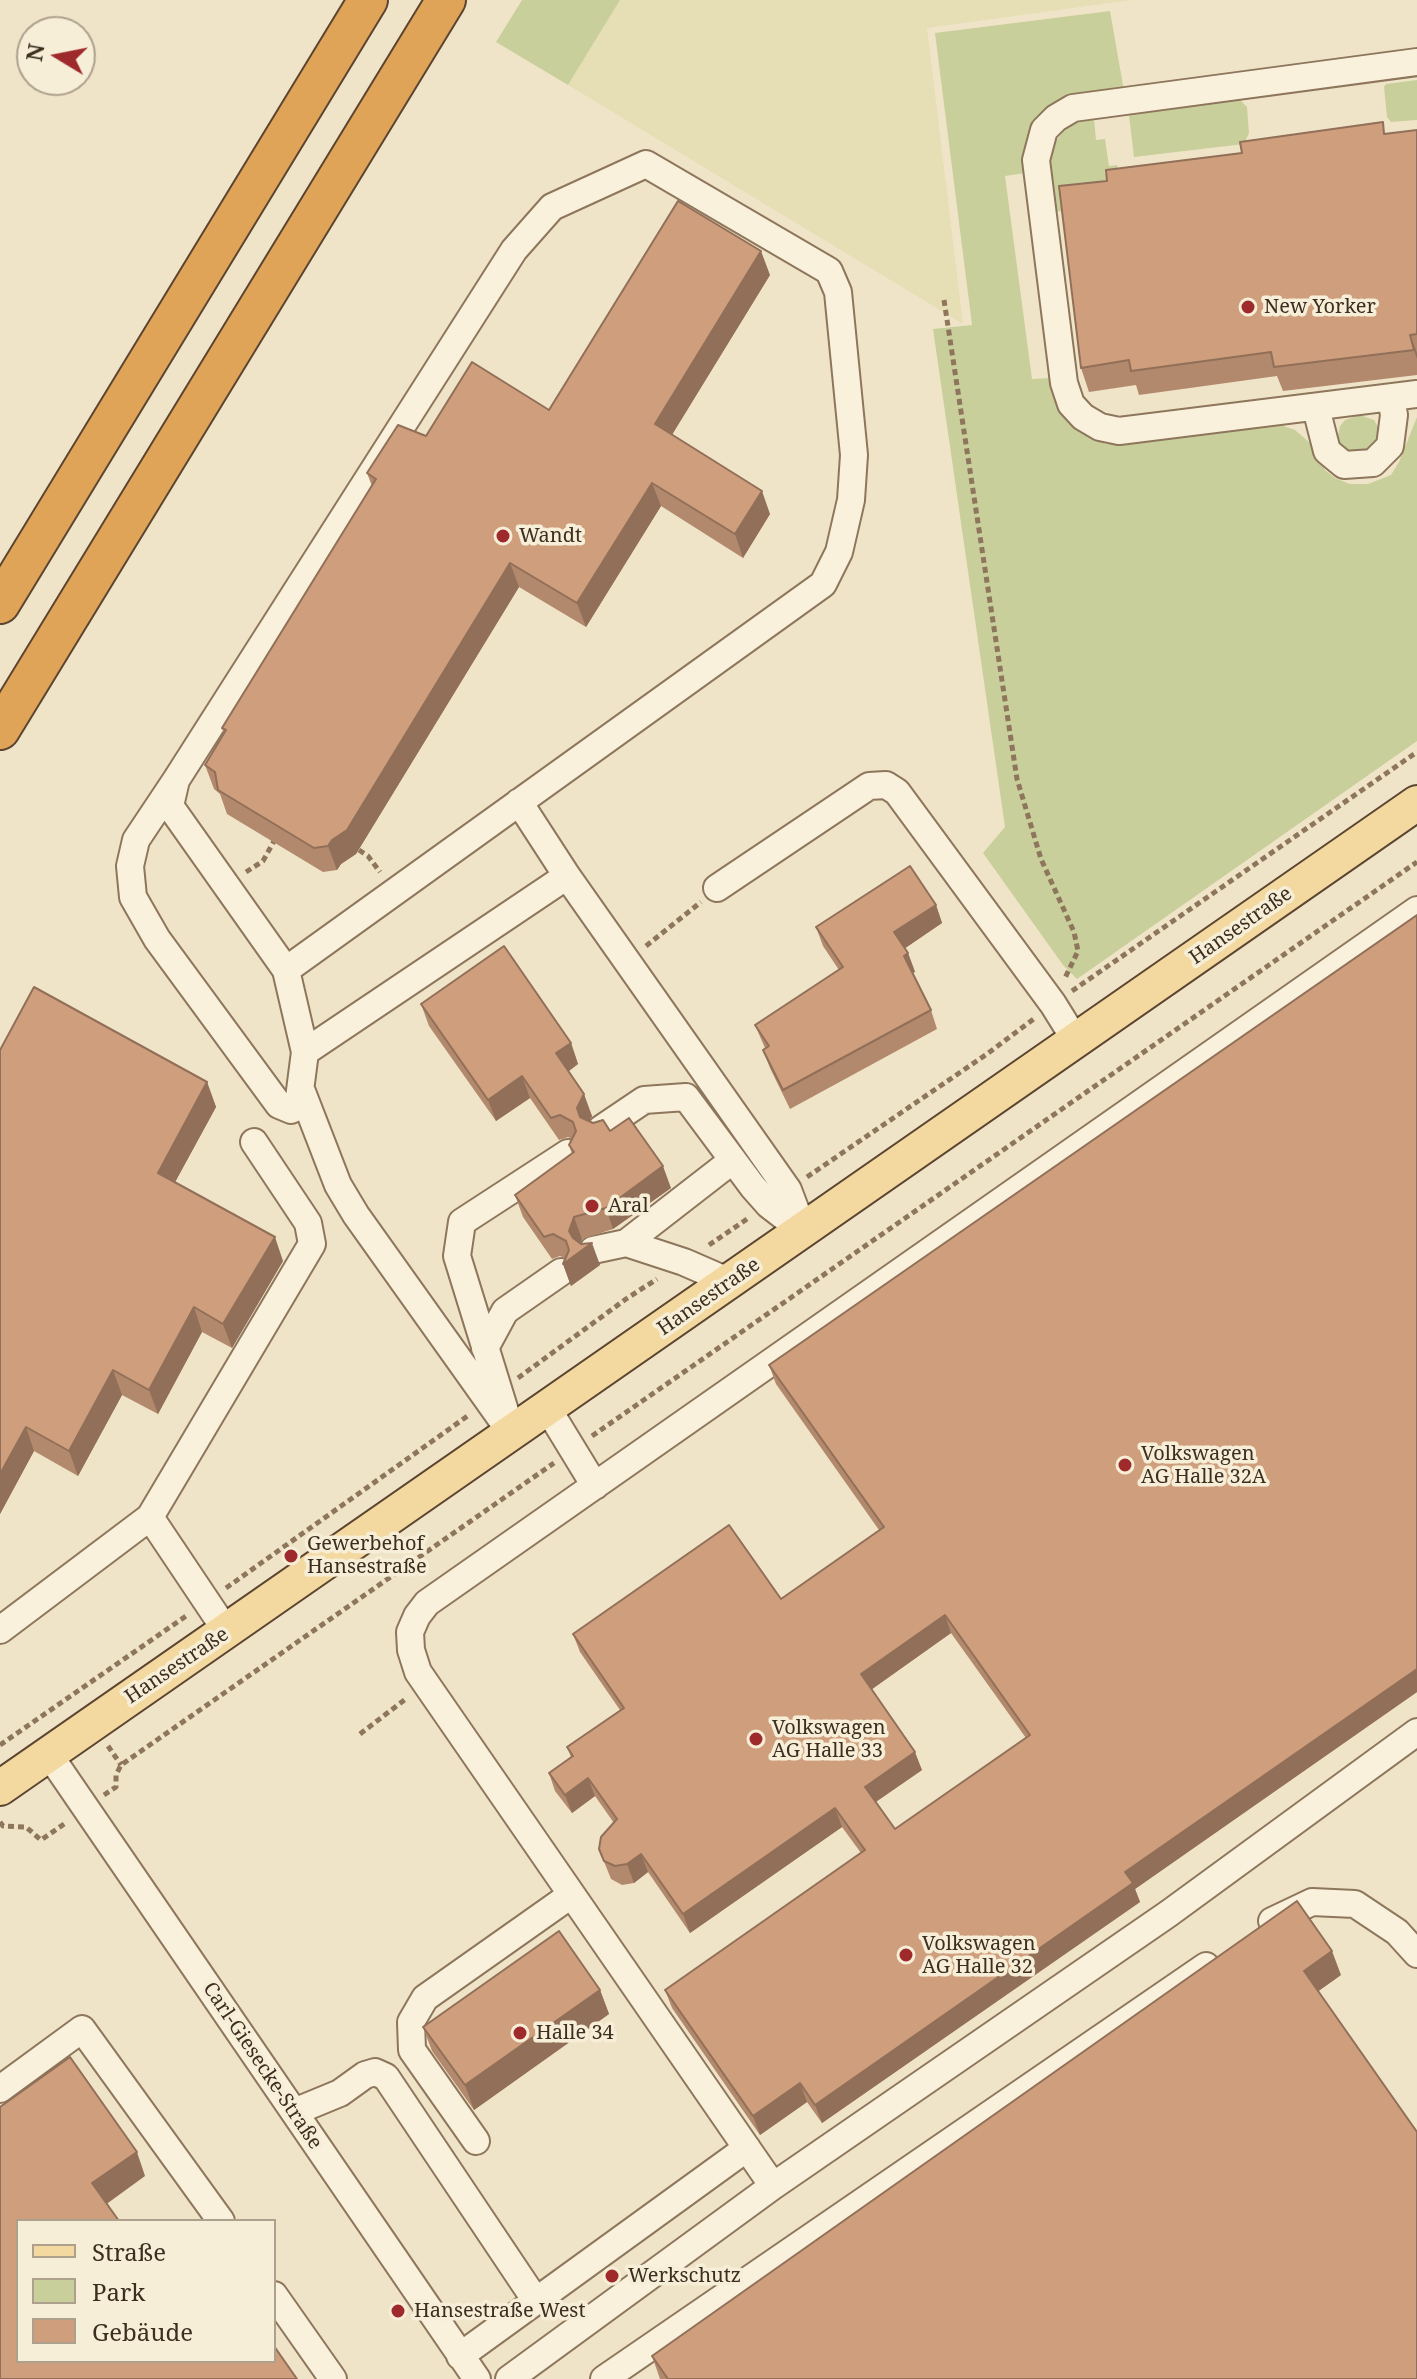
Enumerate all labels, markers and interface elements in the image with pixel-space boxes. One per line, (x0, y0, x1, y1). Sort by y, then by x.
north arrow (16, 16, 96, 96)
text: N (18, 41, 51, 63)
place label: New Yorker (1264, 295, 1376, 319)
marker: New Yorker (1239, 298, 1257, 316)
place label: Wandt (519, 524, 582, 548)
marker: Wandt (494, 527, 512, 545)
street label: Hansestraße (1185, 882, 1297, 970)
place label: Aral (608, 1194, 649, 1218)
marker: Aral (583, 1197, 601, 1215)
street label: Hansestraße (653, 1253, 765, 1341)
place label: Volkswagen AG Halle 32A (1141, 1442, 1266, 1489)
marker: Volkswagen AG Halle 32A (1116, 1456, 1134, 1474)
place label: Gewerbehof Hansestraße (307, 1532, 427, 1579)
marker: Gewerbehof Hansestraße (282, 1547, 300, 1565)
street label: Hansestraße (121, 1623, 233, 1709)
place label: Volkswagen AG Halle 33 (772, 1716, 886, 1763)
marker: Volkswagen AG Halle 33 (747, 1730, 765, 1748)
place label: Volkswagen AG Halle 32 (922, 1932, 1036, 1979)
marker: Volkswagen AG Halle 32 (897, 1946, 915, 1964)
street label: Carl-Giesecke-Straße (197, 1978, 327, 2154)
place label: Halle 34 (536, 2021, 614, 2045)
marker: Halle 34 (511, 2024, 529, 2042)
legend (16, 2219, 276, 2363)
text: Straße (92, 2235, 166, 2268)
place label: Werkschutz (628, 2264, 741, 2288)
marker: Werkschutz (603, 2267, 621, 2285)
text: Park (92, 2275, 145, 2308)
place label: Hansestraße West (414, 2299, 585, 2323)
marker: Hansestraße West (389, 2302, 407, 2320)
text: Gebäude (92, 2315, 193, 2348)

